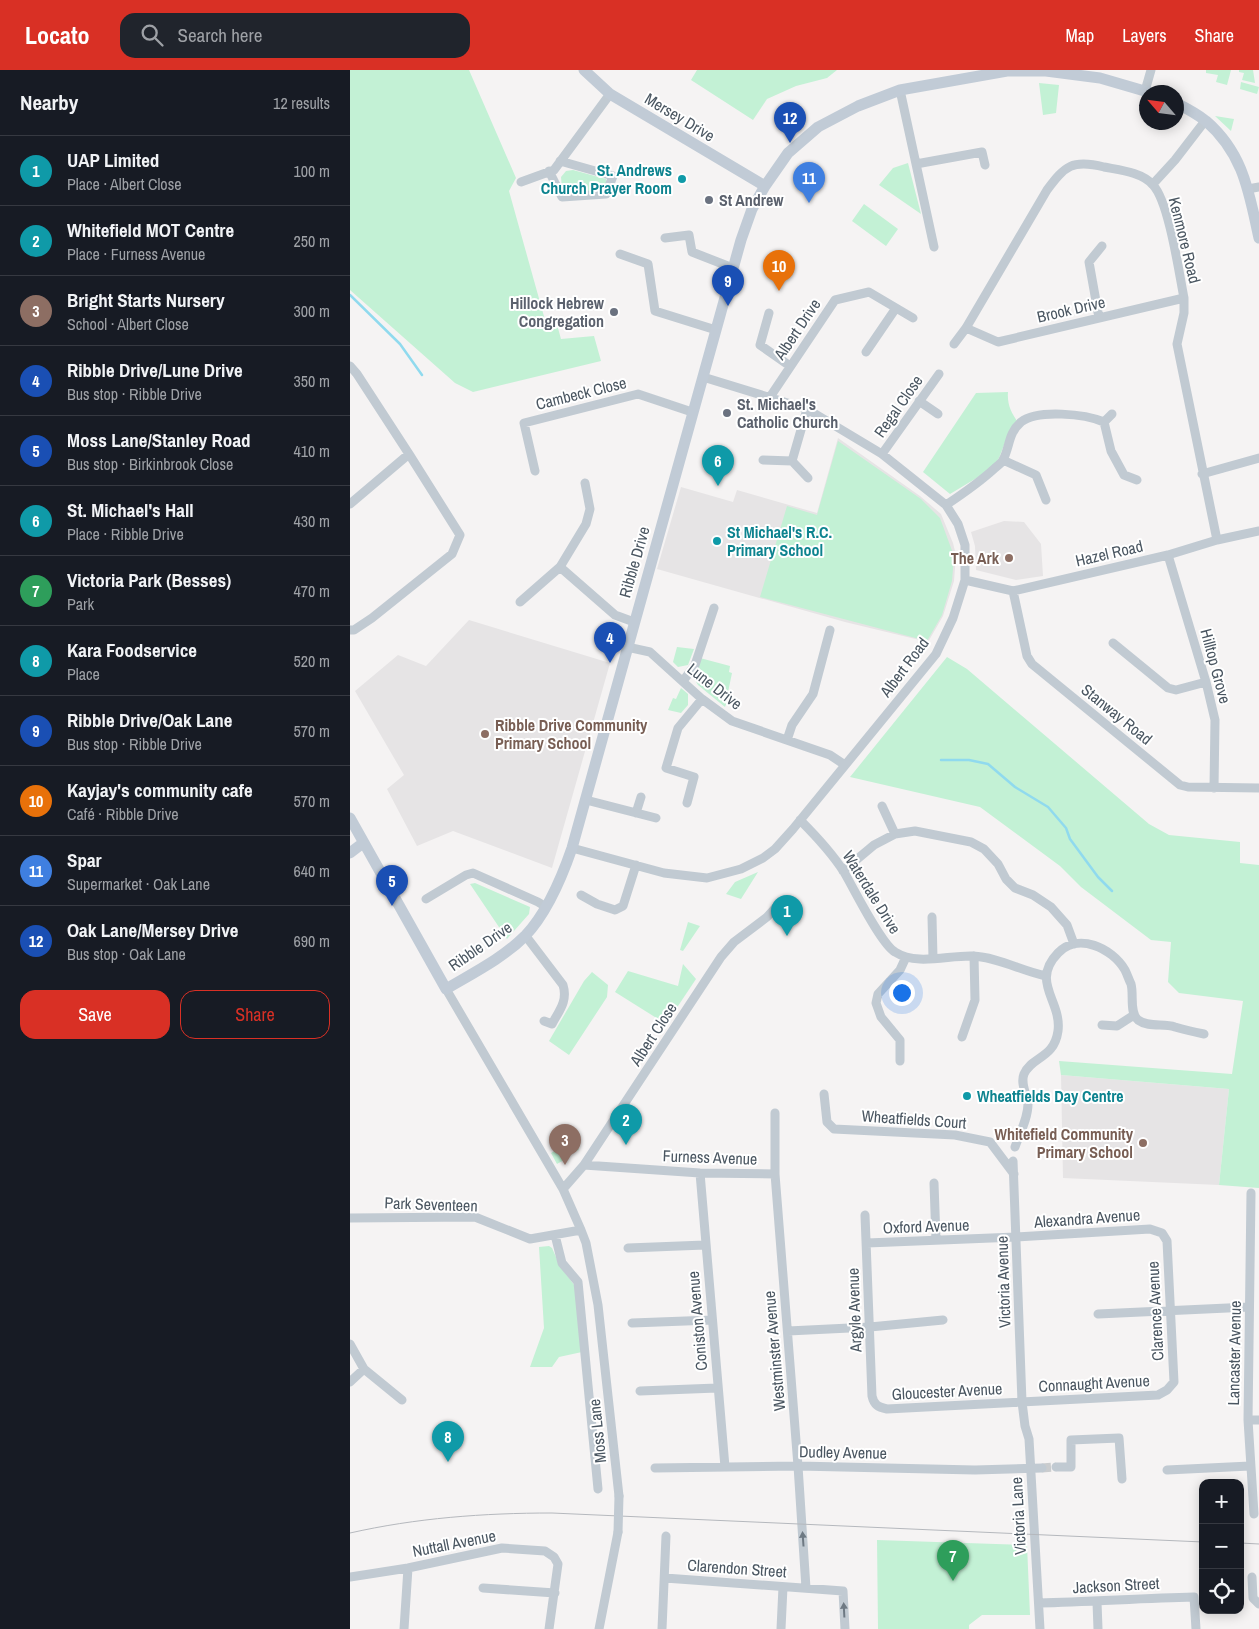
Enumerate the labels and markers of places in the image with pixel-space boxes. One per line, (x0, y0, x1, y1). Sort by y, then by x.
pin: 12 (774, 102, 806, 143)
place label: St. Andrews Church Prayer Room (541, 159, 672, 199)
pin: 11 (793, 162, 825, 203)
marker: St. Andrews Church Prayer Room (676, 173, 688, 185)
place label: St Andrew (719, 189, 784, 211)
marker: St Andrew (703, 194, 715, 206)
pin: 10 (763, 250, 795, 291)
pin: 9 (712, 265, 744, 306)
place label: Hillock Hebrew Congregation (510, 292, 605, 332)
marker: Hillock Hebrew Congregation (608, 306, 620, 318)
place label: St. Michael's Catholic Church (737, 393, 838, 433)
marker: St. Michael's Catholic Church (721, 407, 733, 419)
pin: 6 (702, 445, 734, 486)
place label: St Michael's R.C. Primary School (727, 521, 832, 561)
marker: St Michael's R.C. Primary School (711, 535, 723, 547)
place label: The Ark (951, 547, 1000, 569)
marker: The Ark (1003, 552, 1015, 564)
pin: 4 (594, 622, 626, 663)
place label: Ribble Drive Community Primary School (495, 714, 648, 754)
marker: Ribble Drive Community Primary School (479, 728, 491, 740)
pin: 5 (376, 865, 408, 906)
pin: 1 (771, 895, 803, 936)
place label: Wheatfields Day Centre (977, 1085, 1124, 1107)
marker: Wheatfields Day Centre (961, 1090, 973, 1102)
pin: 2 (610, 1104, 642, 1145)
place label: Whitefield Community Primary School (995, 1123, 1134, 1163)
pin: 3 (549, 1124, 581, 1165)
marker: Whitefield Community Primary School (1137, 1137, 1149, 1149)
pin: 8 (432, 1421, 464, 1462)
pin: 7 (937, 1540, 969, 1581)

